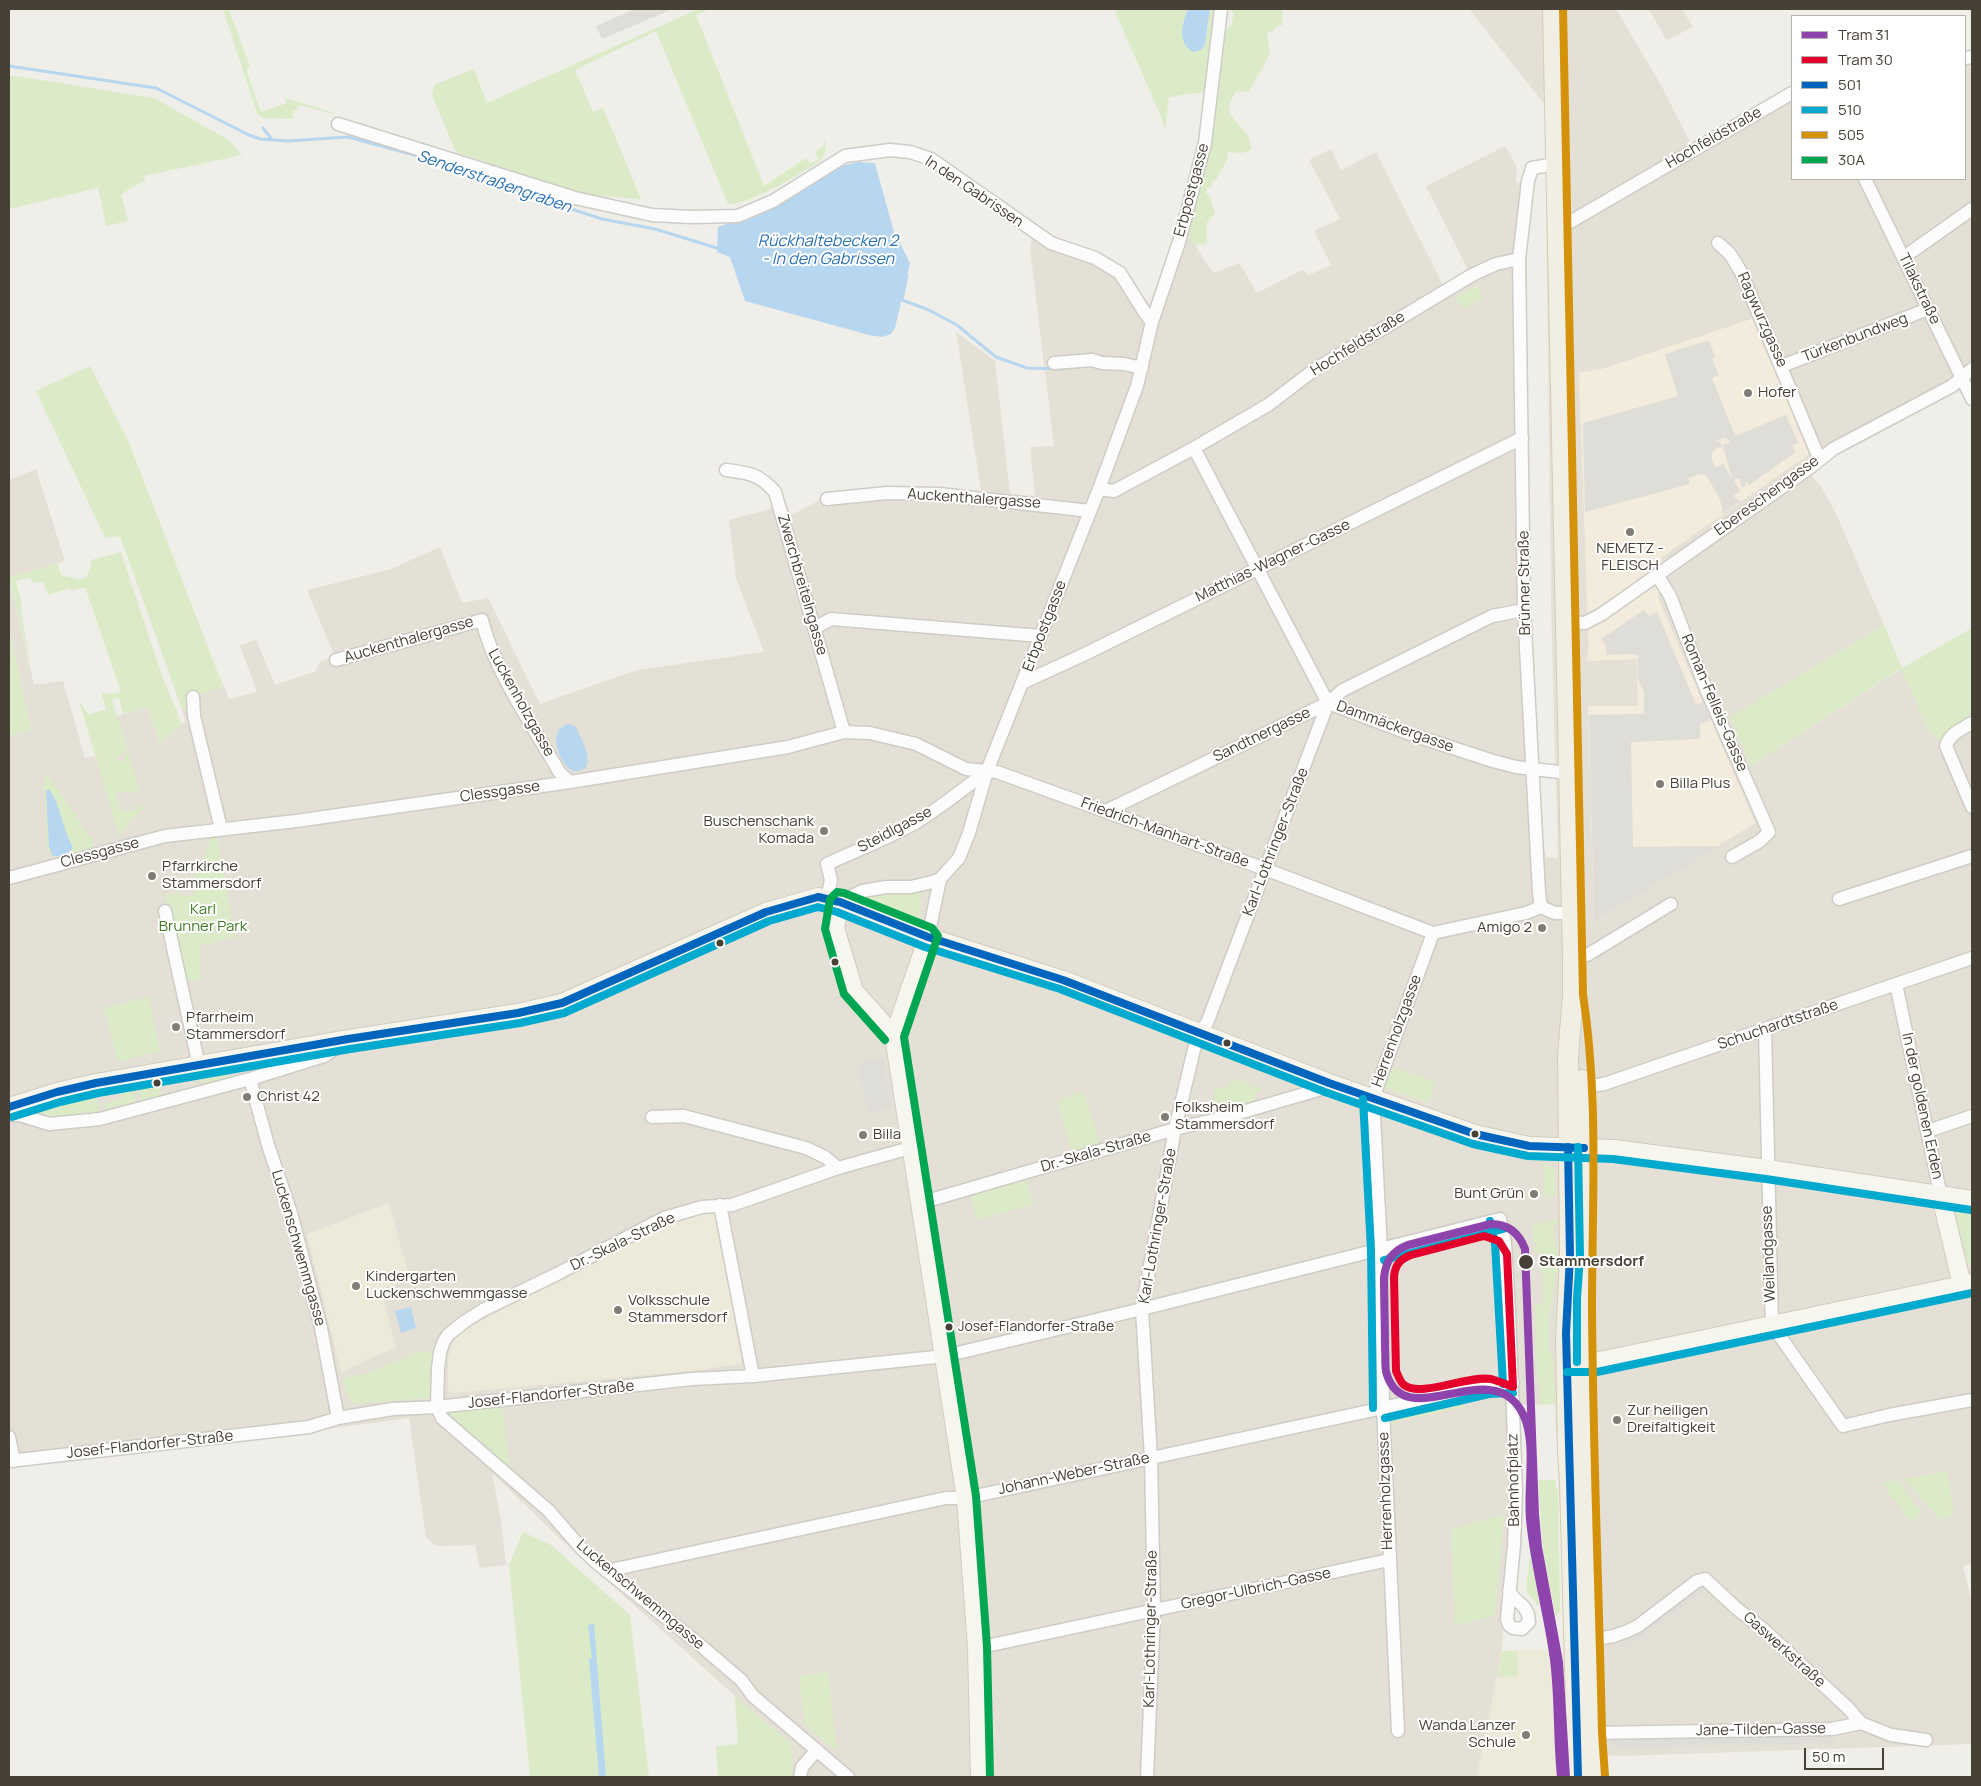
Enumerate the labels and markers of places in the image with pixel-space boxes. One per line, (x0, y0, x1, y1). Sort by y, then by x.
place label: Hofer (1758, 384, 1796, 402)
marker: Hofer (1742, 387, 1754, 399)
marker: NEMETZ - FLEISCH (1624, 526, 1636, 538)
place label: NEMETZ - FLEISCH (1596, 540, 1664, 575)
place label: Billa Plus (1670, 775, 1730, 793)
marker: Billa Plus (1654, 778, 1666, 790)
place label: Buschenschank Komada (704, 813, 814, 848)
marker: Buschenschank Komada (818, 825, 830, 837)
place label: Pfarrkirche Stammersdorf (162, 858, 261, 893)
marker: Pfarrkirche Stammersdorf (146, 870, 158, 882)
place label: Amigo 2 (1477, 919, 1532, 937)
marker: Amigo 2 (1536, 922, 1548, 934)
unlabelled marker (715, 938, 725, 948)
unlabelled marker (830, 957, 840, 967)
place label: Pfarrheim Stammersdorf (186, 1009, 285, 1044)
marker: Pfarrheim Stammersdorf (170, 1021, 182, 1033)
unlabelled marker (1222, 1038, 1232, 1048)
unlabelled marker (152, 1078, 162, 1088)
place label: Christ 42 (257, 1088, 320, 1106)
marker: Christ 42 (241, 1091, 253, 1103)
place label: Folksheim Stammersdorf (1175, 1099, 1274, 1134)
marker: Folksheim Stammersdorf (1159, 1111, 1171, 1123)
place label: Billa (873, 1126, 901, 1144)
marker: Billa (857, 1129, 869, 1141)
unlabelled marker (1470, 1129, 1480, 1139)
place label: Bunt Grün (1454, 1185, 1524, 1203)
marker: Bunt Grün (1528, 1188, 1540, 1200)
marker: Stammersdorf (1517, 1253, 1535, 1271)
place label: Stammersdorf (1539, 1253, 1644, 1271)
place label: Kindergarten Luckenschwemmgasse (366, 1268, 528, 1303)
marker: Kindergarten Luckenschwemmgasse (350, 1280, 362, 1292)
place label: Volksschule Stammersdorf (628, 1292, 727, 1327)
marker: Volksschule Stammersdorf (612, 1304, 624, 1316)
place label: Josef-Flandorfer-Straße (958, 1319, 1114, 1335)
marker: Josef-Flandorfer-Straße (944, 1322, 954, 1332)
place label: Zur heiligen Dreifaltigkeit (1627, 1402, 1715, 1437)
marker: Zur heiligen Dreifaltigkeit (1611, 1414, 1623, 1426)
place label: Wanda Lanzer Schule (1419, 1717, 1516, 1752)
marker: Wanda Lanzer Schule (1520, 1729, 1532, 1741)

